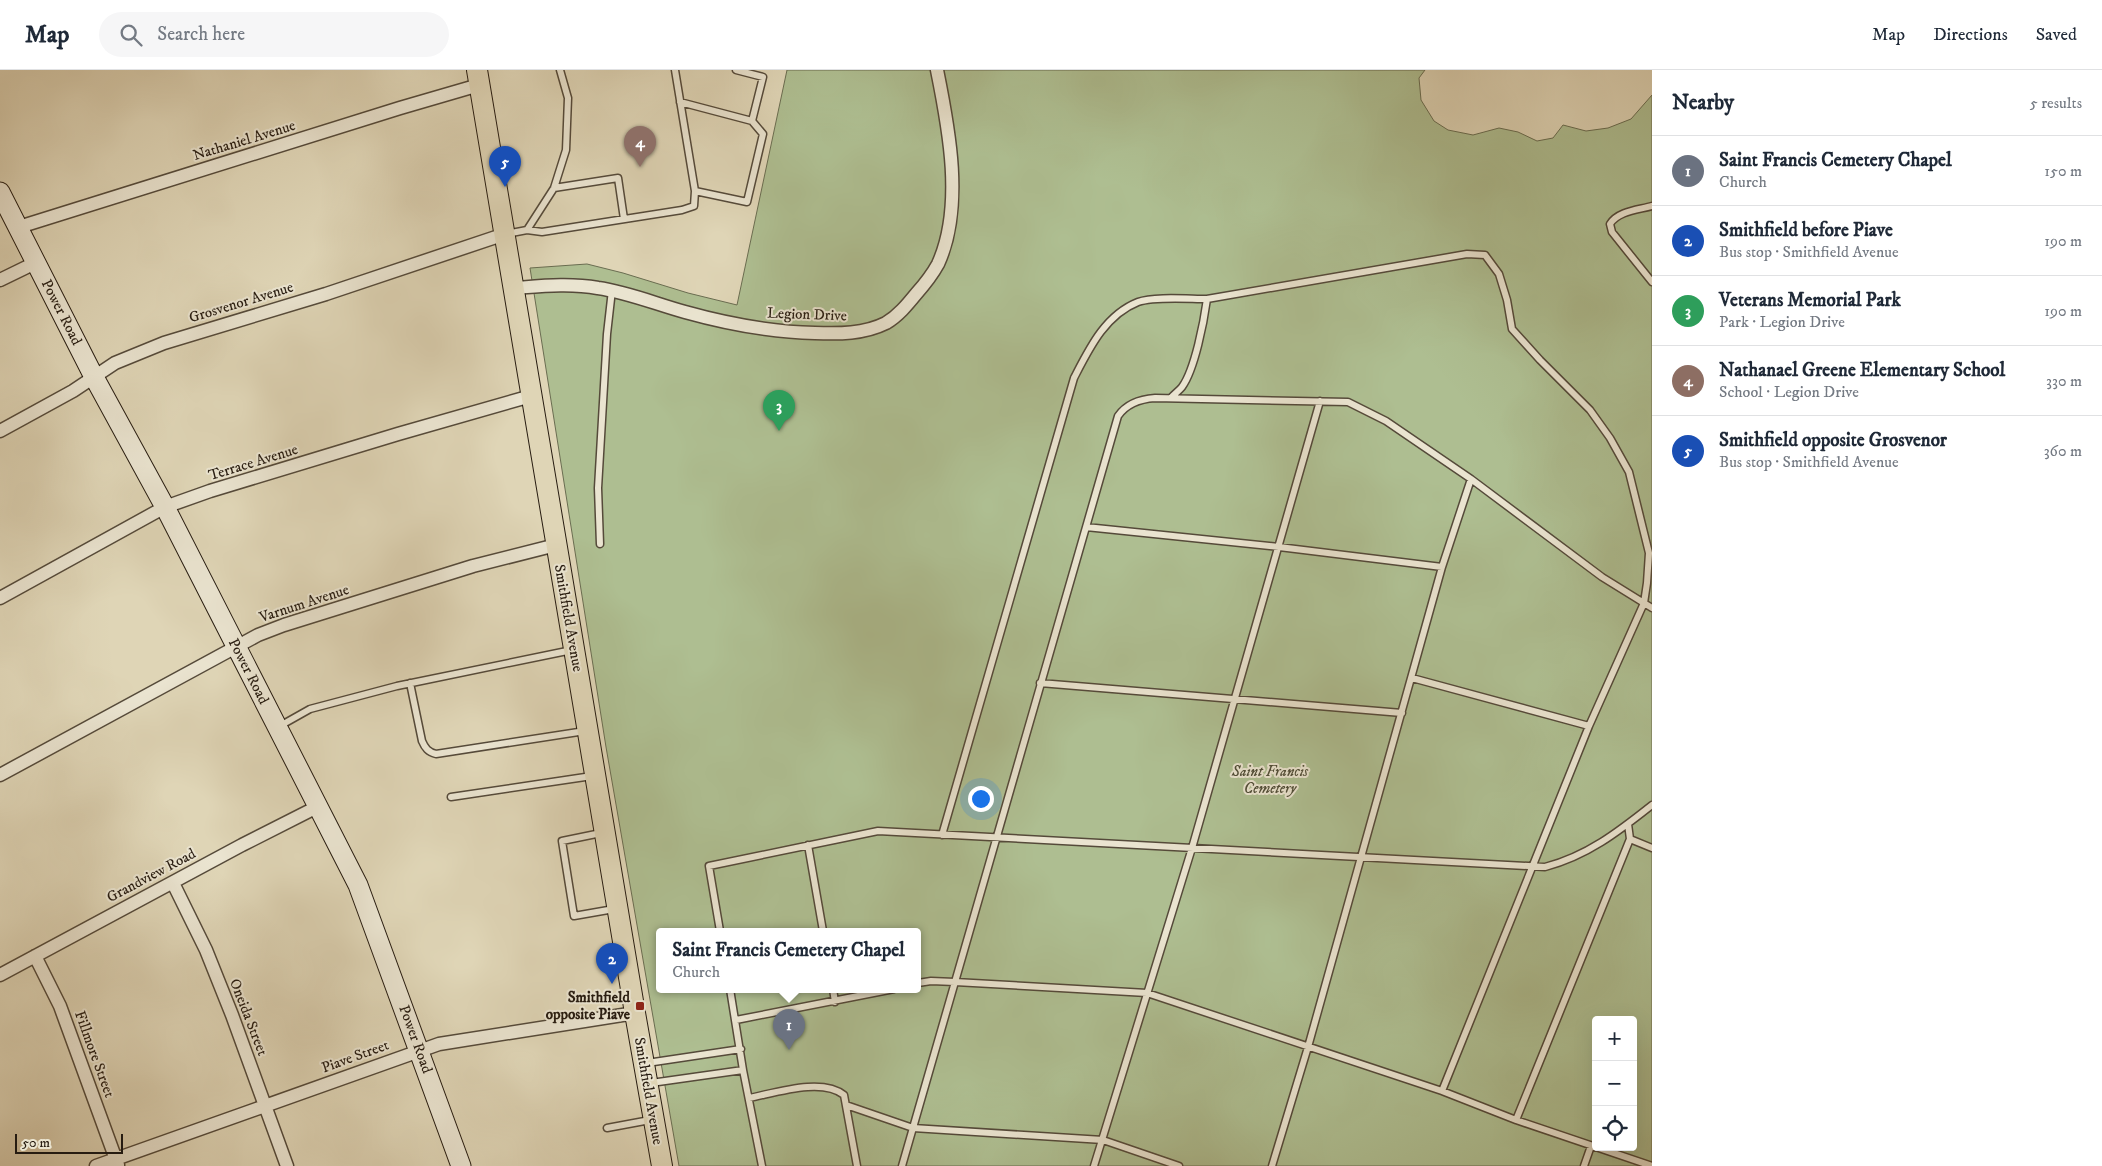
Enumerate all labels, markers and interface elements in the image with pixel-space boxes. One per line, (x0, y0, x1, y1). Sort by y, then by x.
search box (99, 12, 449, 57)
text: Map (25, 20, 69, 50)
icon: search (117, 21, 145, 49)
text: Search here (157, 23, 245, 46)
text: Map (1872, 24, 1905, 46)
text: Directions (1933, 24, 2008, 46)
text: Saved (2036, 24, 2077, 46)
text: Nearby (1672, 90, 1734, 116)
text: 5 results (2030, 93, 2082, 113)
street label: Nathaniel Avenue (191, 116, 298, 165)
pin: 4 (624, 126, 656, 167)
pin: 5 (489, 146, 521, 187)
text: Saint Francis Cemetery Chapel (1719, 149, 1952, 172)
text: 1 (1685, 161, 1691, 181)
text: 150 m (2044, 161, 2082, 181)
text: Church (1719, 172, 1767, 192)
text: Smithfield before Piave (1719, 219, 1893, 242)
text: 2 (1684, 231, 1692, 251)
text: 190 m (2044, 231, 2082, 251)
text: Bus stop · Smithfield Avenue (1719, 242, 1899, 262)
street label: Power Road (37, 276, 86, 349)
street label: Grosvenor Avenue (187, 278, 296, 327)
text: Veterans Memorial Park (1719, 289, 1901, 312)
text: 3 (1685, 301, 1691, 321)
text: 190 m (2044, 301, 2082, 321)
street label: Legion Drive (767, 304, 847, 325)
text: Park · Legion Drive (1719, 312, 1845, 332)
text: Nathanael Greene Elementary School (1719, 359, 2005, 382)
text: 4 (1683, 371, 1693, 391)
text: 330 m (2046, 371, 2082, 391)
text: School · Legion Drive (1719, 382, 1859, 402)
pin: 3 (763, 390, 795, 431)
text: Smithfield opposite Grosvenor (1719, 429, 1947, 452)
street label: Terrace Avenue (206, 440, 300, 485)
text: 5 (1684, 441, 1692, 461)
text: 360 m (2044, 441, 2082, 461)
text: Bus stop · Smithfield Avenue (1719, 452, 1899, 472)
street label: Smithfield Avenue (550, 563, 587, 673)
street label: Varnum Avenue (256, 580, 351, 627)
street label: Power Road (224, 635, 273, 708)
park label: Saint Francis Cemetery (1231, 762, 1309, 798)
your location (968, 786, 994, 812)
street label: Grandview Road (103, 844, 199, 907)
popup (656, 928, 921, 993)
text: Saint Francis Cemetery Chapel (672, 939, 905, 962)
pin: 2 (596, 943, 628, 984)
text: Church (672, 962, 720, 982)
street label: Oneida Street (225, 976, 272, 1059)
place label: Smithfield opposite Piave (546, 988, 631, 1024)
marker: Smithfield opposite Piave (634, 1000, 646, 1012)
street label: Power Road (394, 1002, 437, 1076)
street label: Fillmore Street (70, 1008, 119, 1100)
pin: 1 (773, 1009, 805, 1050)
map controls (1592, 1016, 1637, 1151)
button: + (1592, 1016, 1637, 1061)
street label: Piave Street (319, 1035, 392, 1077)
street label: Smithfield Avenue (630, 1036, 667, 1146)
button: − (1592, 1061, 1637, 1106)
button: locate (1592, 1106, 1637, 1151)
scale bar (15, 1131, 122, 1154)
text: 50 m (22, 1134, 50, 1152)

